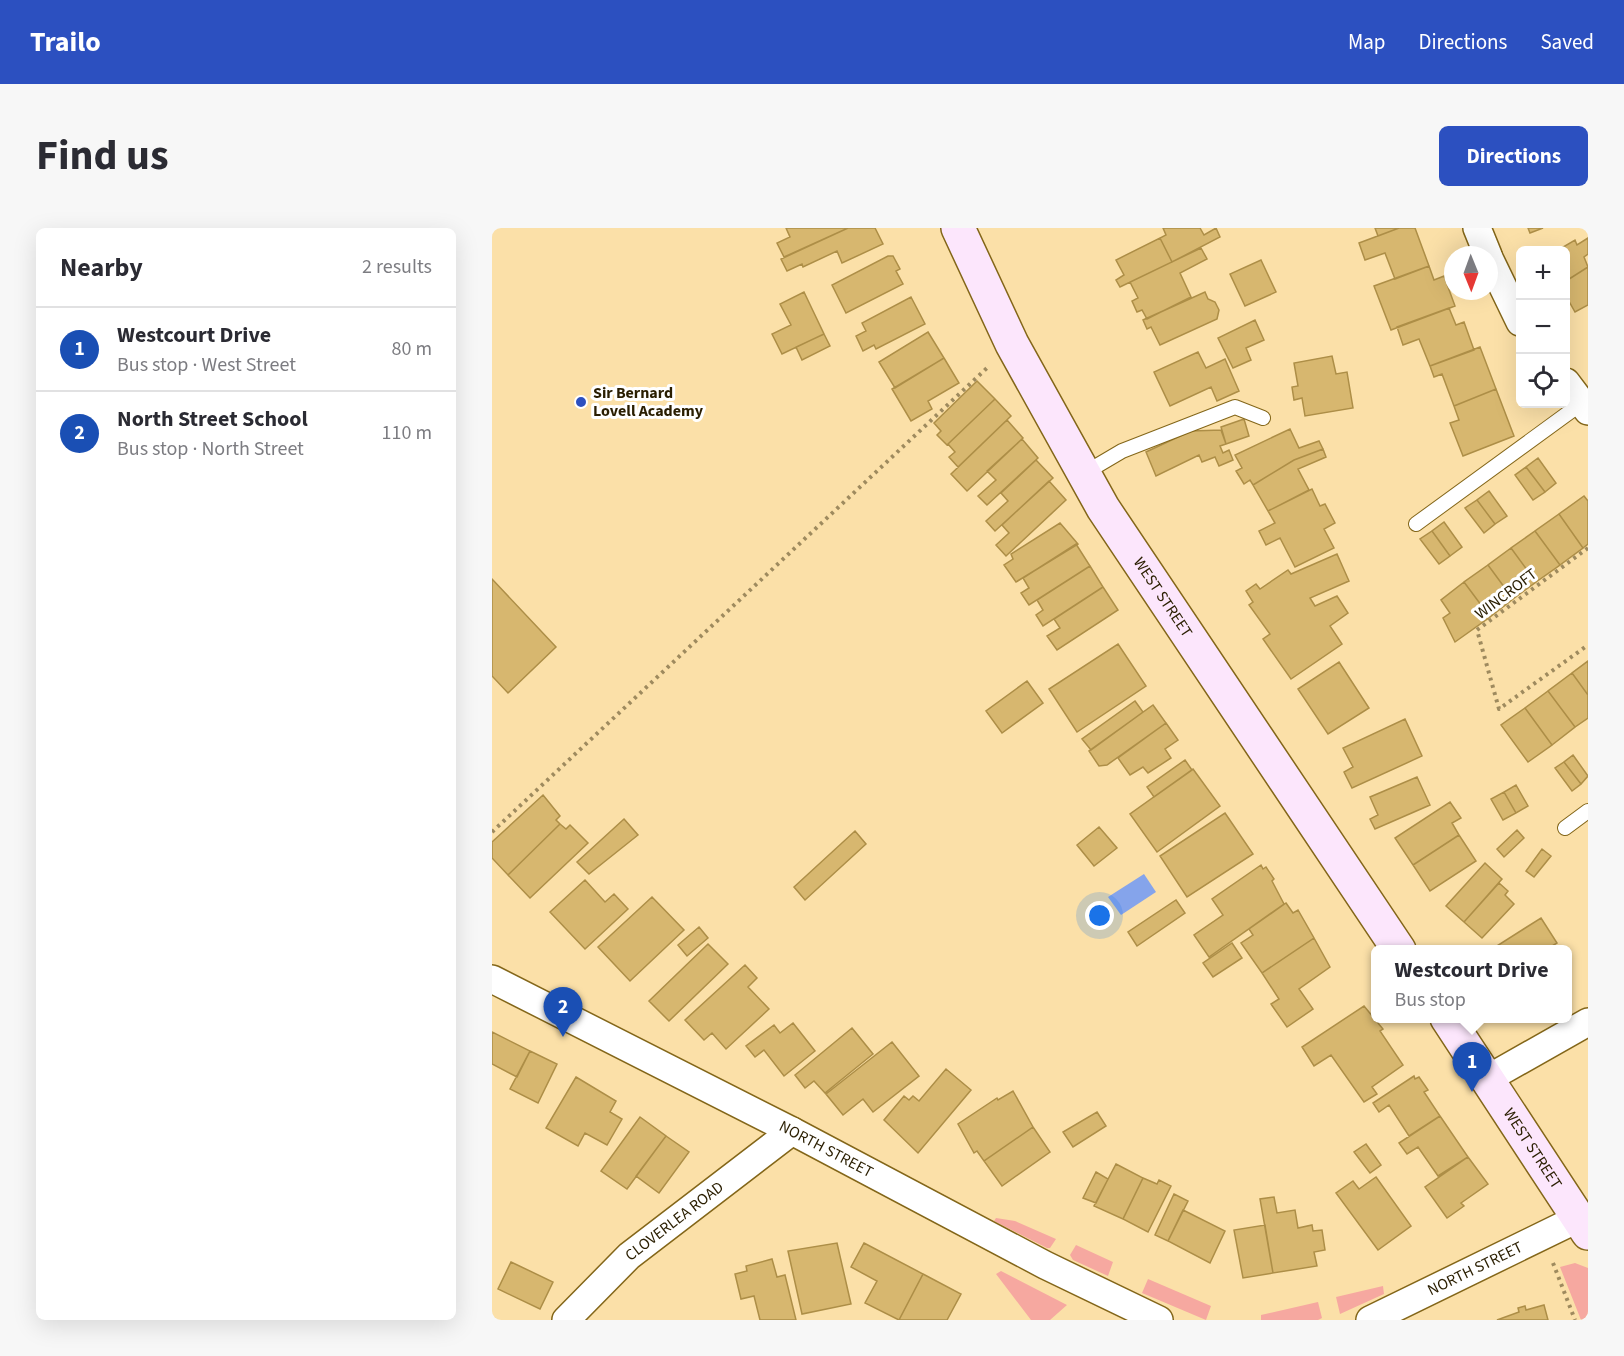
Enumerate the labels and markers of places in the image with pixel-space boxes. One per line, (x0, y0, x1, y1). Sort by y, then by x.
place label: Sir Bernard Lovell Academy (593, 382, 704, 422)
marker: Sir Bernard Lovell Academy (574, 395, 588, 409)
pin: 2 (544, 988, 582, 1037)
pin: 1 (1452, 1042, 1492, 1092)

